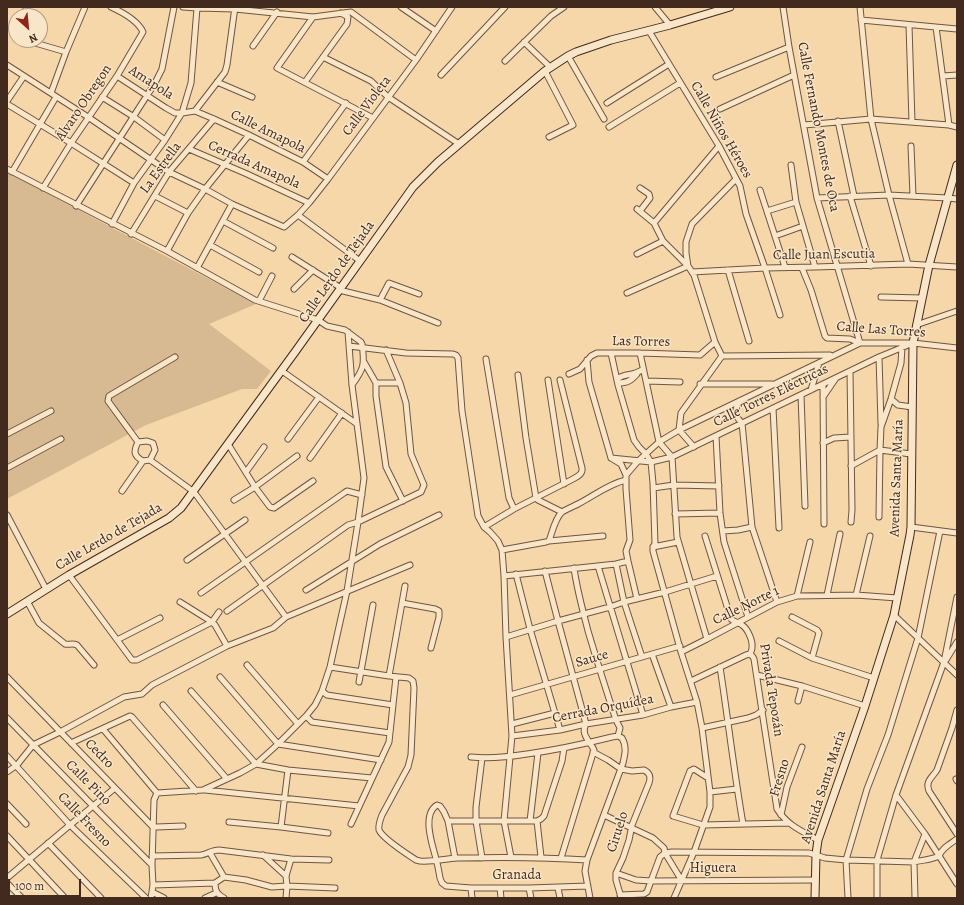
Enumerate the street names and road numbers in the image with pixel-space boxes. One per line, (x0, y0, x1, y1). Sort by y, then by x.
street label: Calle Fernando Montes de Oca (793, 41, 843, 213)
street label: Álvaro Obregon (52, 62, 116, 144)
street label: Amapola (125, 62, 177, 104)
street label: Calle Violeta (339, 73, 395, 139)
street label: Calle Niños Héroes (686, 79, 756, 181)
street label: Calle Amapola (228, 107, 308, 157)
street label: Cerrada Amapola (205, 137, 303, 193)
street label: La Estrella (137, 139, 185, 197)
street label: Calle Lerdo de Tejada (295, 218, 379, 326)
street label: Calle Juan Escutia (773, 246, 875, 264)
street label: Calle Las Torres (836, 319, 926, 341)
street label: Las Torres (612, 333, 670, 351)
street label: Calle Torres Eléctricas (711, 361, 831, 431)
street label: Avenida Santa María (887, 419, 907, 537)
street label: Calle Lerdo de Tejada (53, 500, 165, 574)
street label: Calle Norte 1 (710, 583, 782, 629)
street label: Privada Tepozán (755, 642, 787, 738)
street label: Sauce (574, 646, 610, 672)
street label: Cerrada Orquídea (551, 691, 655, 727)
street label: Avenida Santa María (798, 728, 850, 846)
street label: Cedro (81, 736, 117, 772)
street label: Calle Pino (62, 757, 114, 809)
street label: Fresno (766, 757, 794, 799)
street label: Calle Fresno (54, 789, 114, 851)
street label: Ciruelo (604, 809, 632, 855)
street label: Higuera (690, 861, 736, 877)
street label: Granada (492, 868, 542, 884)

